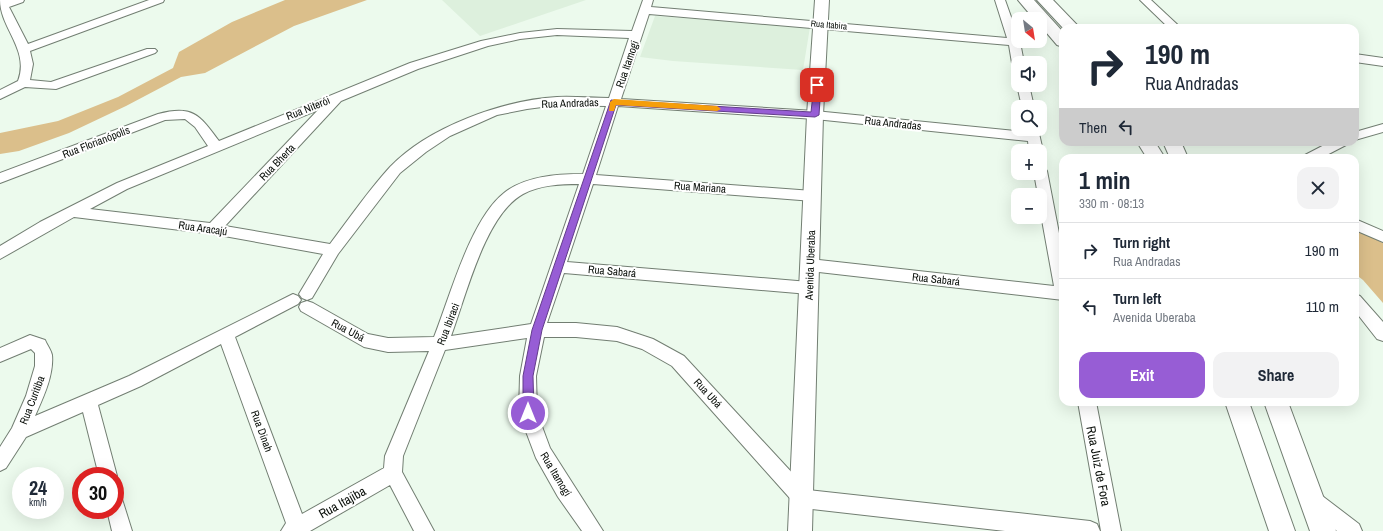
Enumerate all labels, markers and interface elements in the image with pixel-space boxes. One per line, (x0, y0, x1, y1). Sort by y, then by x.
north arrow (1011, 12, 1047, 48)
map controls (1011, 12, 1047, 224)
street label: Rua Itabira (810, 17, 848, 33)
text: 190 m (1145, 35, 1210, 73)
street label: Rua Itamogi (612, 38, 642, 90)
icon: right (1079, 40, 1131, 92)
button: sound (1011, 56, 1047, 92)
pin (800, 68, 834, 102)
text: Rua Andradas (1145, 71, 1239, 96)
icon: arrive (806, 74, 828, 96)
street label: Rua Niterói (284, 93, 332, 123)
street label: Rua Andradas (541, 95, 599, 111)
button: search (1011, 100, 1047, 136)
street label: Rua Andradas (864, 113, 923, 133)
icon: left (1115, 116, 1137, 138)
text: Then (1079, 117, 1107, 138)
street label: Rua Florianópolis (60, 123, 132, 161)
street label: Rua Bherta (256, 141, 298, 183)
button: + (1011, 144, 1047, 180)
text: 1 min (1079, 164, 1130, 196)
button: close (1297, 167, 1339, 209)
street label: Rua Mariana (674, 178, 726, 196)
button: − (1011, 188, 1047, 224)
text: 330 m · 08:13 (1079, 195, 1144, 212)
street label: Rua Aracajú (178, 218, 228, 238)
street label: Avenida Uberaba (802, 230, 818, 301)
text: Turn right (1113, 232, 1170, 253)
icon: right (1079, 240, 1101, 262)
text: 190 m (1305, 240, 1339, 261)
text: Rua Andradas (1113, 253, 1181, 270)
street label: Rua Sabará (587, 262, 637, 280)
street label: Rua Sabará (911, 270, 961, 288)
text: Turn left (1113, 288, 1161, 309)
icon: left (1079, 296, 1101, 318)
text: 110 m (1306, 296, 1339, 317)
street label: Rua Ibiraci (434, 301, 462, 347)
text: Avenida Uberaba (1113, 309, 1196, 326)
street label: Rua Ubá (329, 315, 367, 345)
button: Exit (1079, 352, 1205, 398)
button: Share (1213, 352, 1339, 398)
street label: Rua Curitiba (16, 374, 48, 426)
street label: Rua Ubá (691, 375, 725, 411)
position arrow (507, 392, 549, 434)
street label: Rua Dinah (248, 408, 276, 454)
street label: Rua Juiz de Fora (1082, 425, 1115, 508)
street label: Rua Itamogi (537, 449, 575, 499)
speed limit sign: 30 (72, 467, 124, 519)
text: 24 (29, 474, 47, 501)
street label: Rua Itajiba (316, 482, 369, 522)
text: km/h (29, 496, 47, 509)

